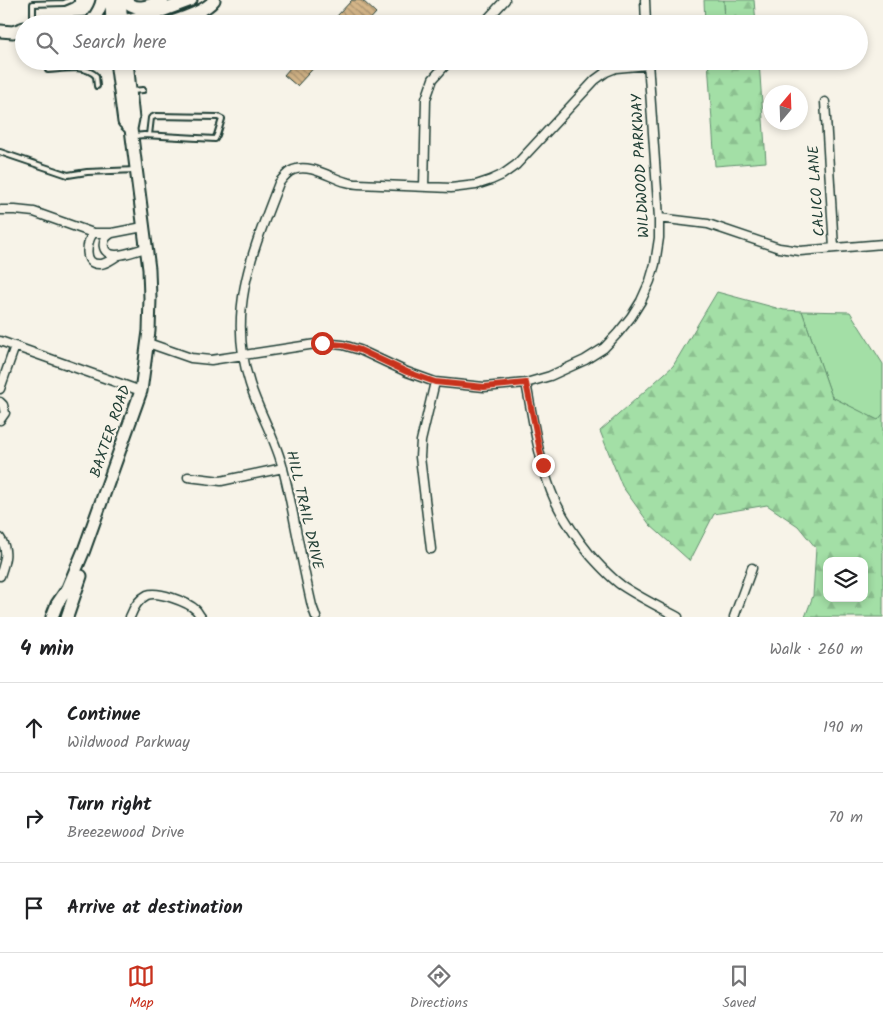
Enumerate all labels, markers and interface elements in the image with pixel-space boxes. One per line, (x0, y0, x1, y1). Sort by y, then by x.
search box (15, 15, 868, 70)
text: Search here (73, 28, 167, 58)
icon: search (33, 29, 61, 57)
north arrow (763, 85, 808, 130)
street label: WILDWOOD PARKWAY (625, 92, 657, 239)
street label: CALICO LANE (802, 143, 832, 237)
route start (311, 332, 334, 355)
street label: BAXTER ROAD (84, 382, 138, 481)
street label: HILL TRAIL DRIVE (279, 448, 330, 573)
route end (532, 454, 555, 477)
map controls (823, 557, 868, 602)
button: layers (823, 557, 868, 602)
text: 4 min (20, 633, 74, 666)
text: Walk · 260 m (770, 637, 863, 662)
text: Continue (67, 700, 140, 730)
icon: ahead (20, 714, 48, 742)
text: 190 m (823, 715, 863, 740)
text: Wildwood Parkway (67, 730, 190, 755)
text: Turn right (67, 790, 152, 820)
icon: right (20, 804, 48, 832)
text: 70 m (828, 805, 863, 830)
text: Breezewood Drive (67, 820, 184, 845)
text: Arrive at destination (67, 893, 243, 923)
icon: arrive (20, 894, 48, 922)
tab: Map (127, 962, 155, 1014)
tab: Directions (410, 962, 468, 1014)
tab: Saved (722, 962, 756, 1014)

